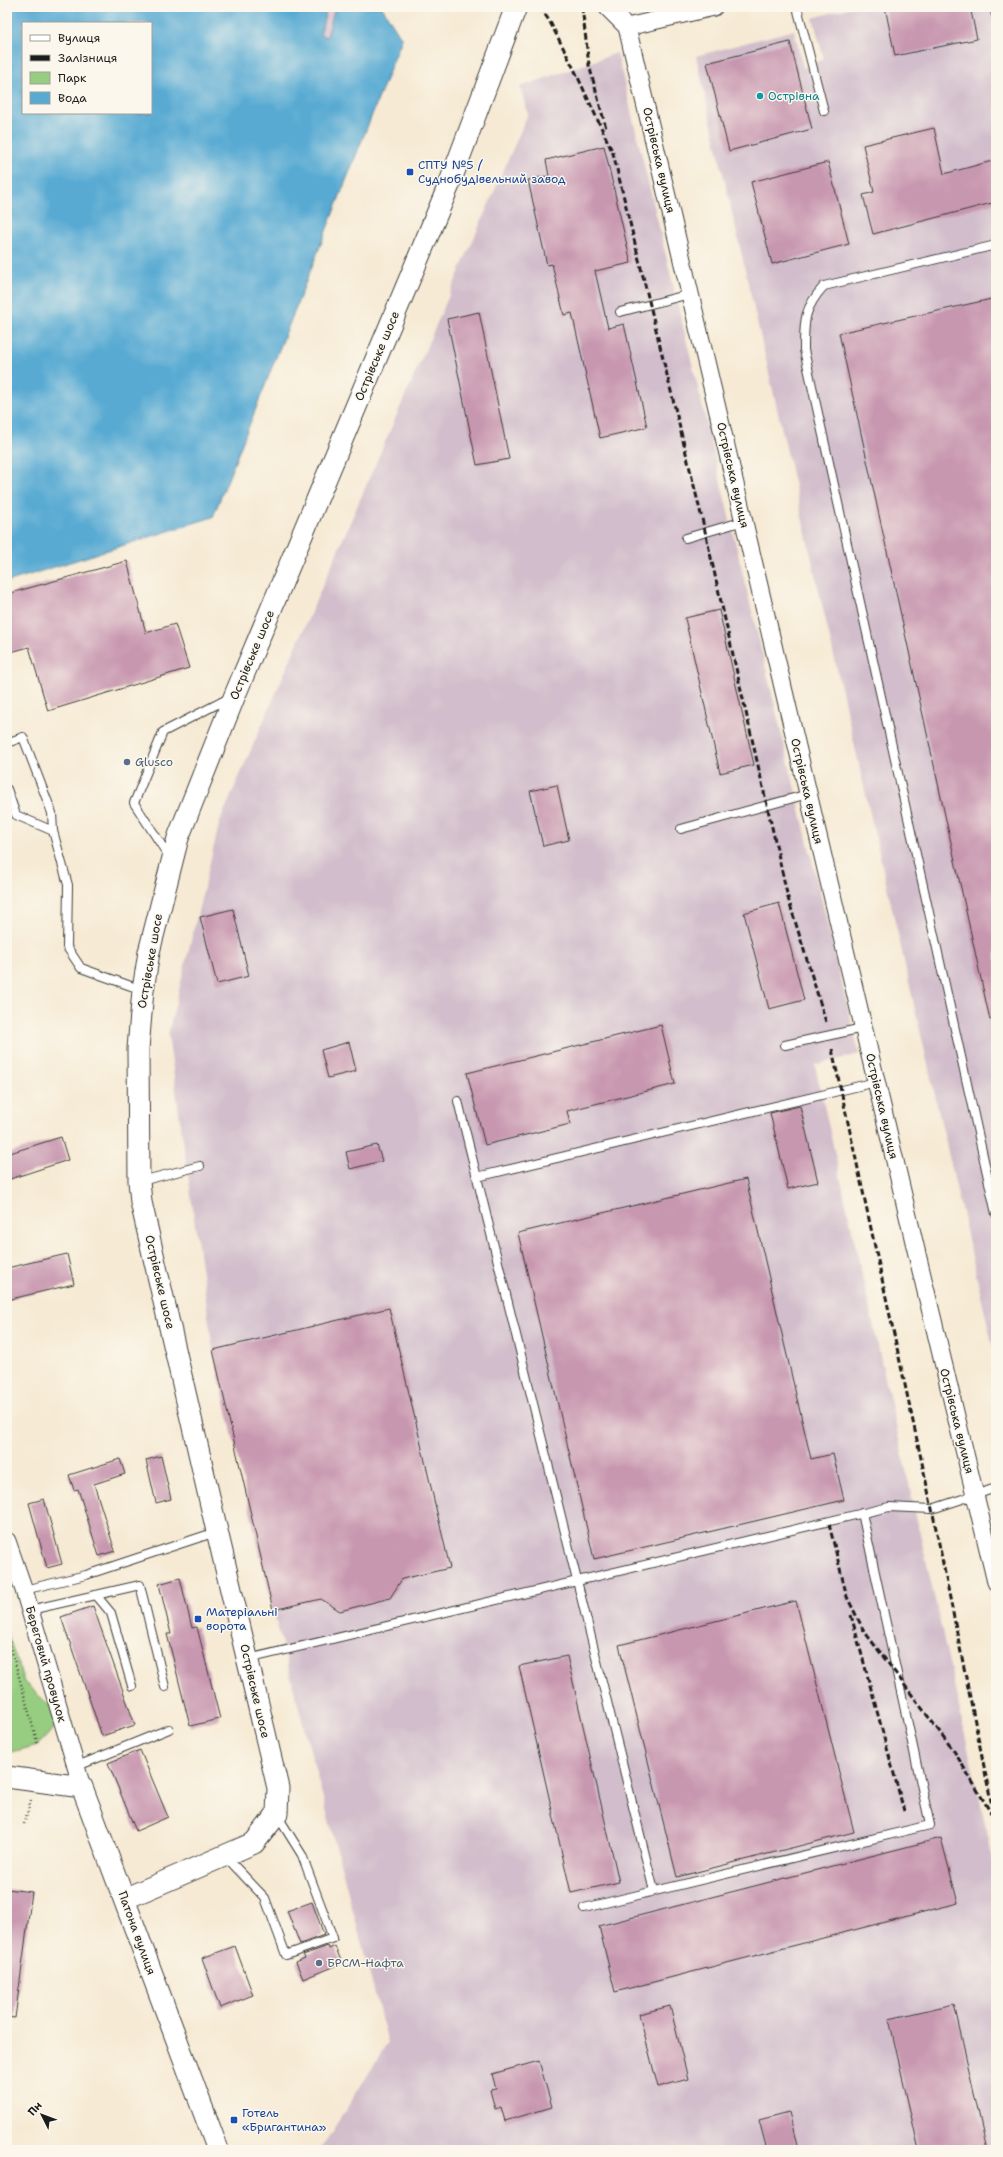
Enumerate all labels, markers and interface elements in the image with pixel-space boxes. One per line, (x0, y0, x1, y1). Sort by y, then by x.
legend (22, 22, 152, 114)
text: Вулиця (58, 30, 100, 46)
text: Залізниця (58, 50, 117, 66)
text: Парк (58, 70, 87, 86)
place label: Острівна (768, 88, 820, 104)
text: Вода (58, 90, 87, 106)
marker: Острівна (755, 91, 765, 101)
street label: Острівська вулиця (639, 105, 679, 215)
place label: СПТУ №5 / Суднобудівельний завод (418, 157, 566, 187)
marker: СПТУ №5 / Суднобудівельний завод (405, 167, 415, 177)
street label: Острівське шосе (351, 308, 403, 403)
street label: Острівська вулиця (713, 420, 753, 530)
street label: Острівське шосе (226, 607, 278, 702)
street label: Острівська вулиця (787, 736, 827, 846)
place label: Glusco (135, 754, 173, 770)
marker: Glusco (122, 757, 132, 767)
street label: Острівське шосе (134, 912, 166, 1010)
street label: Острівська вулиця (862, 1051, 902, 1161)
street label: Острівське шосе (141, 1233, 179, 1331)
street label: Острівська вулиця (936, 1367, 978, 1475)
street label: Береговий провулок (22, 1604, 70, 1725)
place label: Матеріальні ворота (206, 1604, 278, 1634)
marker: Матеріальні ворота (193, 1614, 203, 1624)
street label: Острівське шосе (236, 1642, 274, 1740)
street label: Патона вулиця (114, 1889, 160, 1977)
place label: БРСМ-Нафта (327, 1955, 404, 1971)
marker: БРСМ-Нафта (314, 1958, 324, 1968)
north arrow (22, 2095, 62, 2135)
text: Пн (25, 2098, 45, 2119)
place label: Готель «Бригантина» (242, 2105, 327, 2135)
marker: Готель «Бригантина» (229, 2115, 239, 2125)

